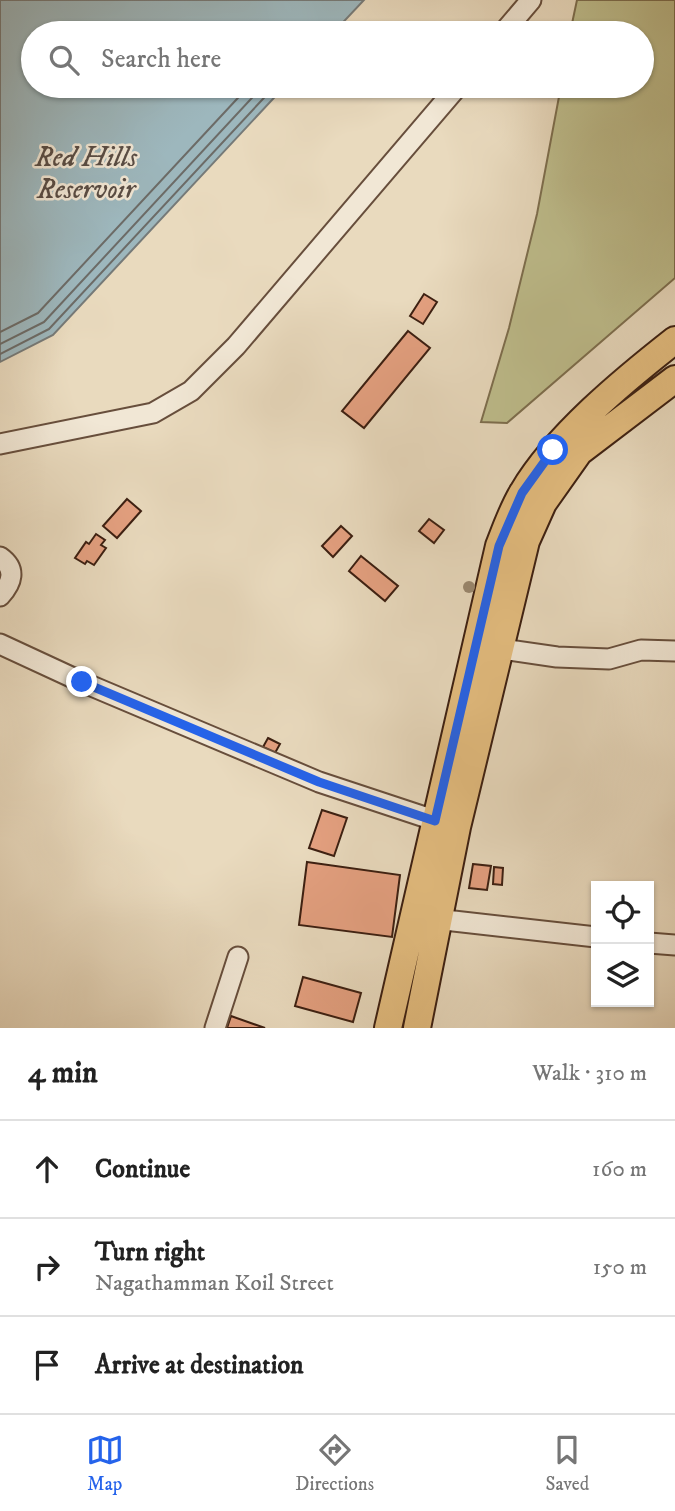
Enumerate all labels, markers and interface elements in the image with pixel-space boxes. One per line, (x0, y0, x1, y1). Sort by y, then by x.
search box (21, 21, 654, 98)
icon: search (45, 41, 83, 79)
text: Search here (101, 43, 221, 76)
water label: Red Hills Reservoir (34, 140, 137, 207)
route start (537, 434, 568, 465)
route end (66, 666, 97, 697)
map controls (591, 881, 654, 1007)
button: locate (591, 881, 654, 944)
button: layers (591, 944, 654, 1007)
text: 4 min (28, 1055, 98, 1092)
text: Walk · 310 m (532, 1059, 647, 1088)
icon: ahead (28, 1150, 66, 1188)
text: Continue (95, 1153, 190, 1186)
text: 160 m (592, 1155, 647, 1184)
text: Turn right (95, 1236, 205, 1269)
icon: right (28, 1248, 66, 1286)
text: 150 m (593, 1253, 647, 1282)
text: Nagathamman Koil Street (95, 1269, 334, 1298)
icon: arrive (28, 1346, 66, 1384)
text: Arrive at destination (95, 1349, 304, 1382)
tab: Map (86, 1431, 124, 1496)
tab: Directions (295, 1431, 374, 1496)
tab: Saved (546, 1431, 589, 1496)

